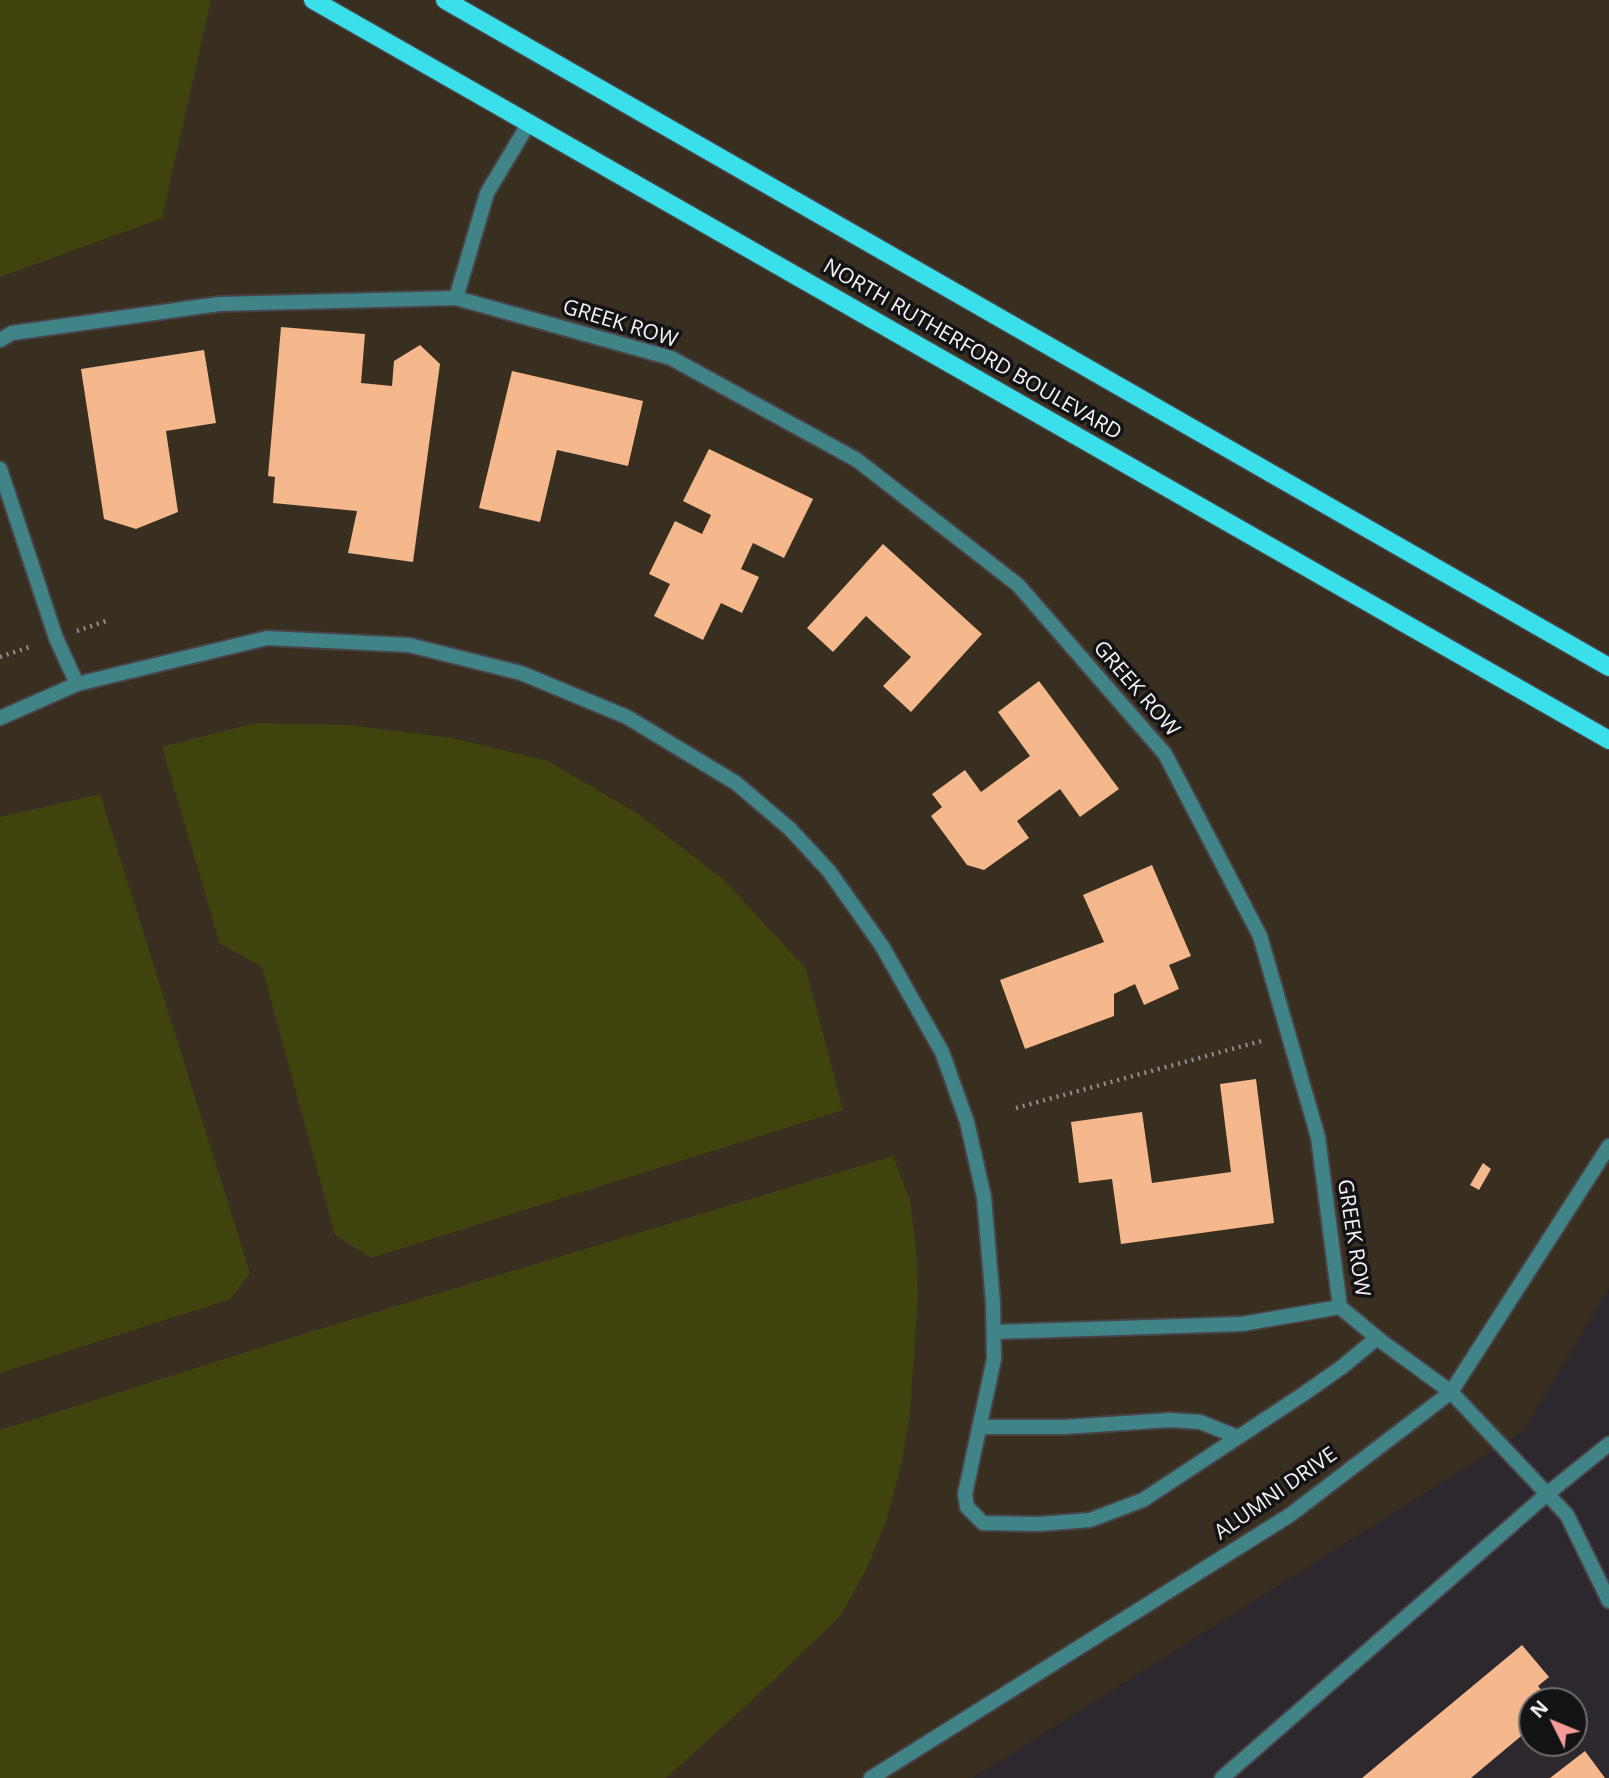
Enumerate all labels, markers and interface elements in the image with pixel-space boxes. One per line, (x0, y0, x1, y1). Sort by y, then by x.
street label: NORTH RUTHERFORD BOULEVARD (818, 254, 1126, 446)
street label: GREEK ROW (560, 295, 680, 353)
street label: GREEK ROW (1088, 636, 1184, 742)
street label: GREEK ROW (1331, 1177, 1375, 1299)
street label: ALUMNI DRIVE (1210, 1442, 1342, 1546)
north arrow (1518, 1687, 1588, 1757)
text: N (1524, 1695, 1554, 1724)

